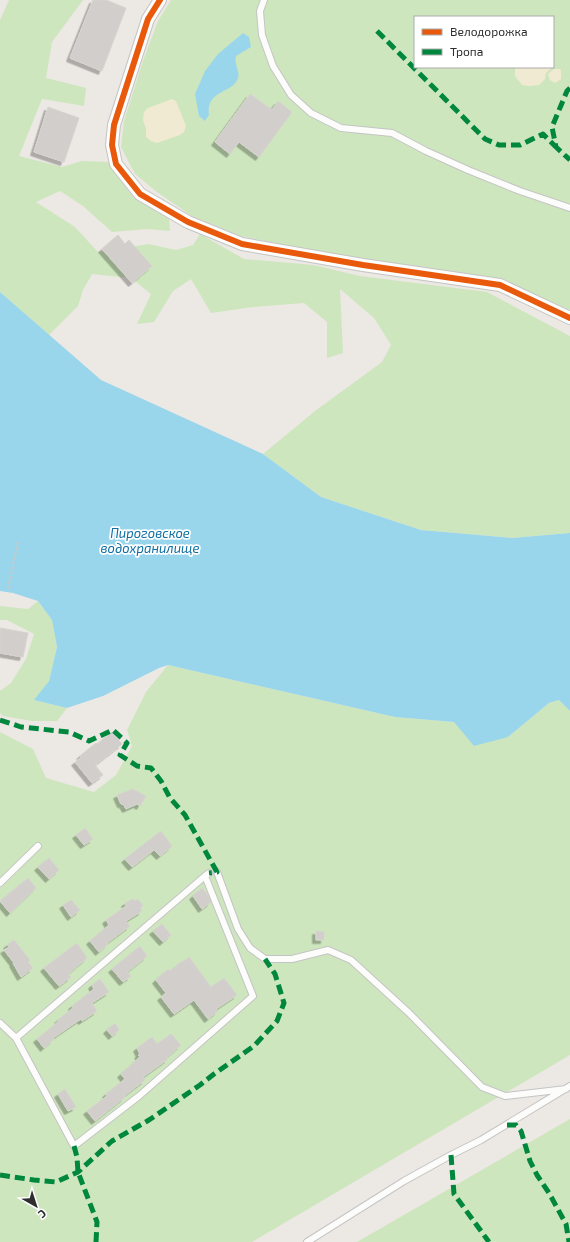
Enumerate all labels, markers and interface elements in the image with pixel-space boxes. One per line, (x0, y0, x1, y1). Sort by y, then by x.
legend (414, 16, 554, 68)
text: Велодорожка (450, 24, 528, 38)
text: Тропа (450, 44, 483, 58)
water label: Пироговское водохранилище (101, 525, 199, 556)
north arrow (16, 1186, 56, 1226)
text: С (36, 1207, 49, 1222)

